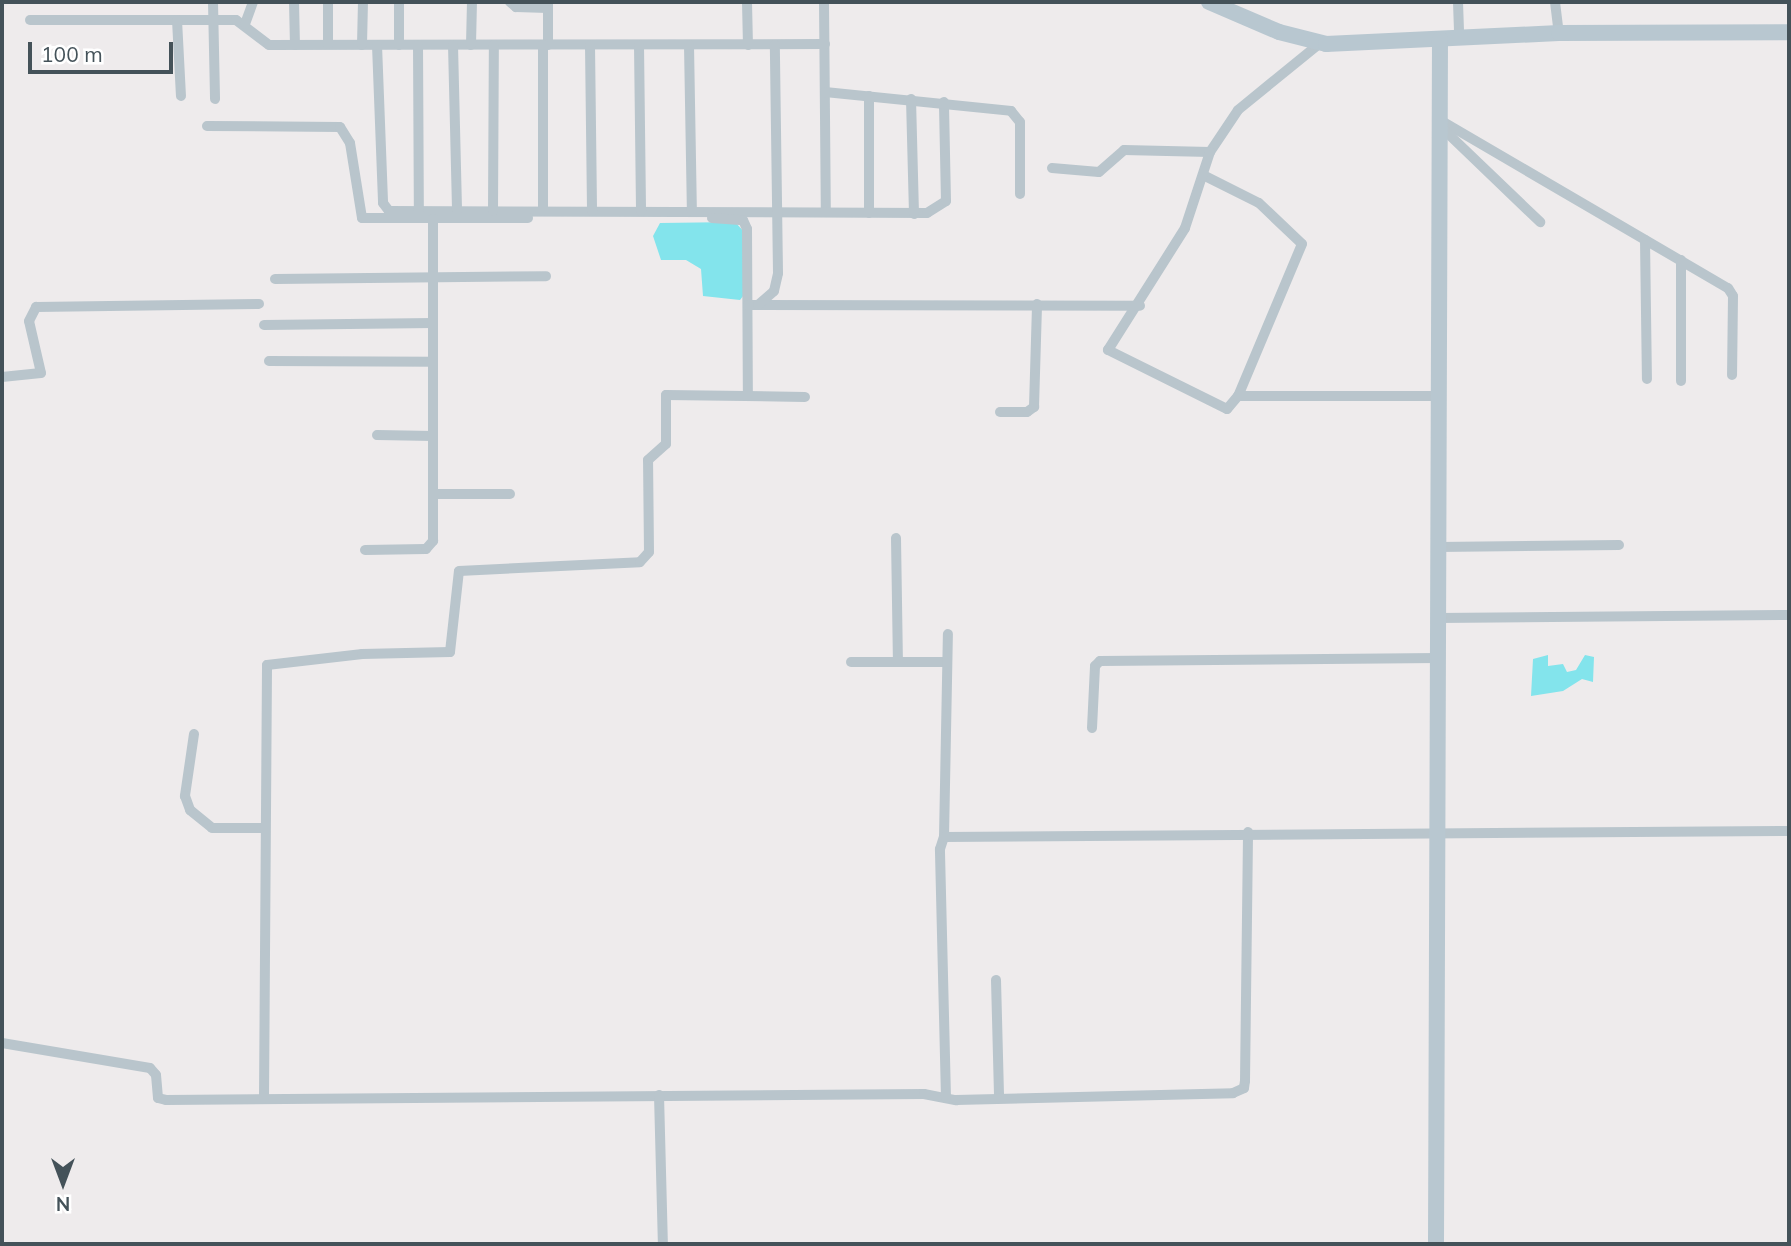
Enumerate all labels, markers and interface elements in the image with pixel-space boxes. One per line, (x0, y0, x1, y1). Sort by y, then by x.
scale bar (32, 28, 177, 72)
text: 100 m (41, 41, 103, 67)
north arrow (28, 1148, 98, 1218)
text: N (56, 1192, 70, 1216)

